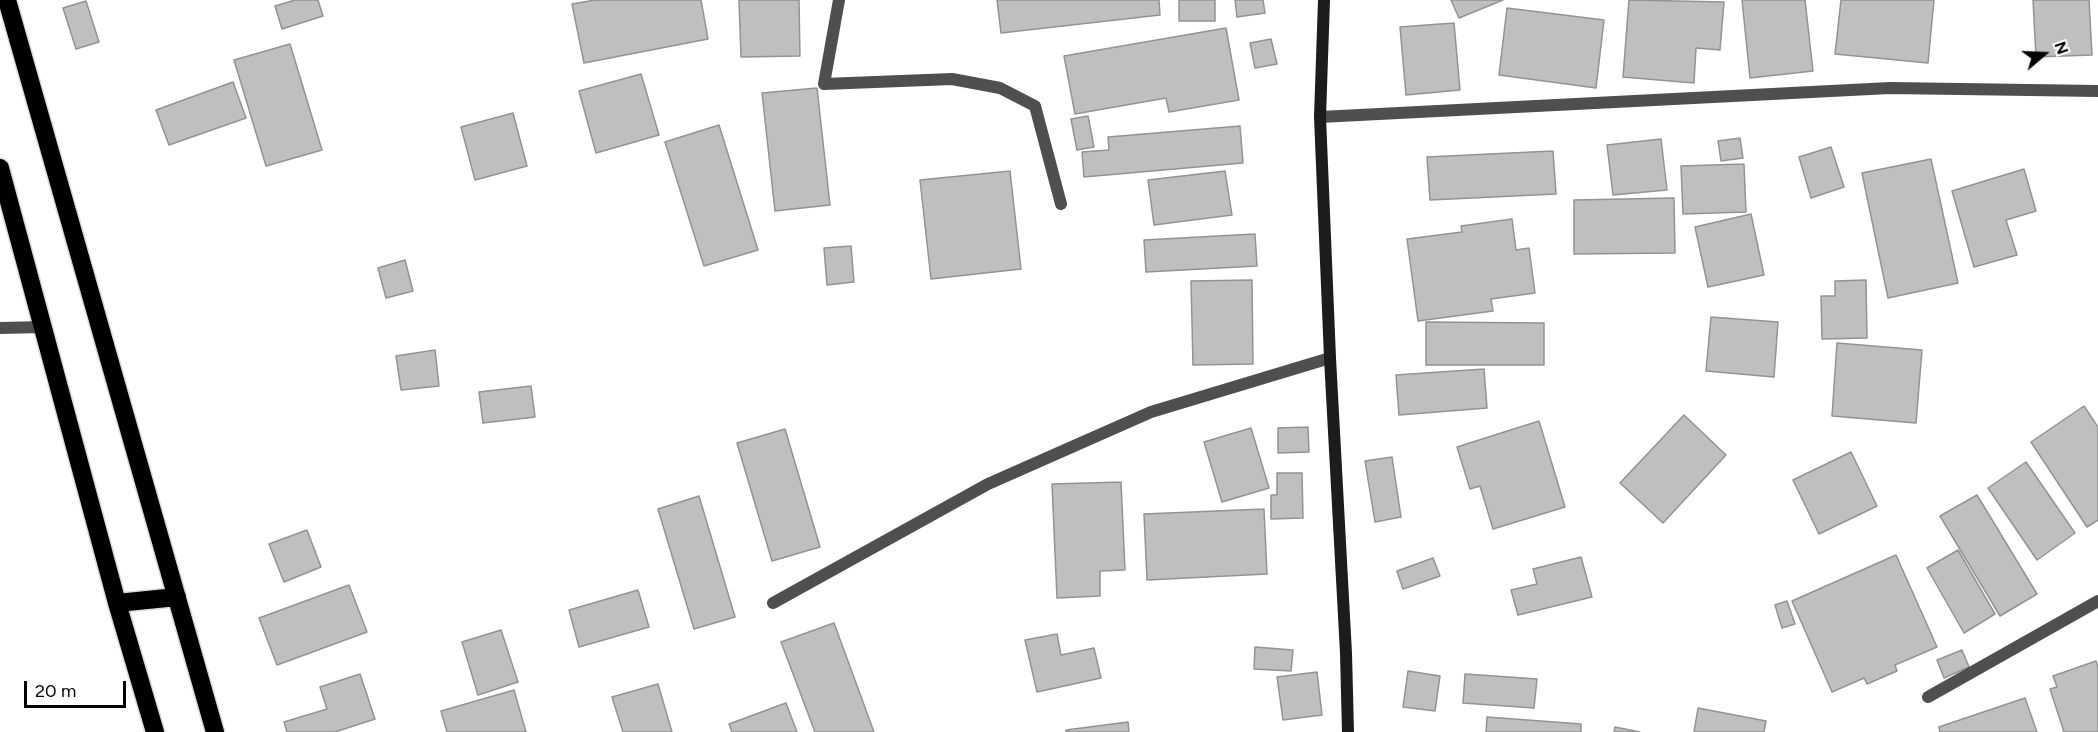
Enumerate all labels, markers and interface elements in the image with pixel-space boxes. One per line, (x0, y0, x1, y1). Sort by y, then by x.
north arrow (2014, 24, 2074, 84)
text: N (2050, 39, 2072, 57)
scale bar (27, 669, 129, 707)
text: 20 m (35, 680, 76, 702)

